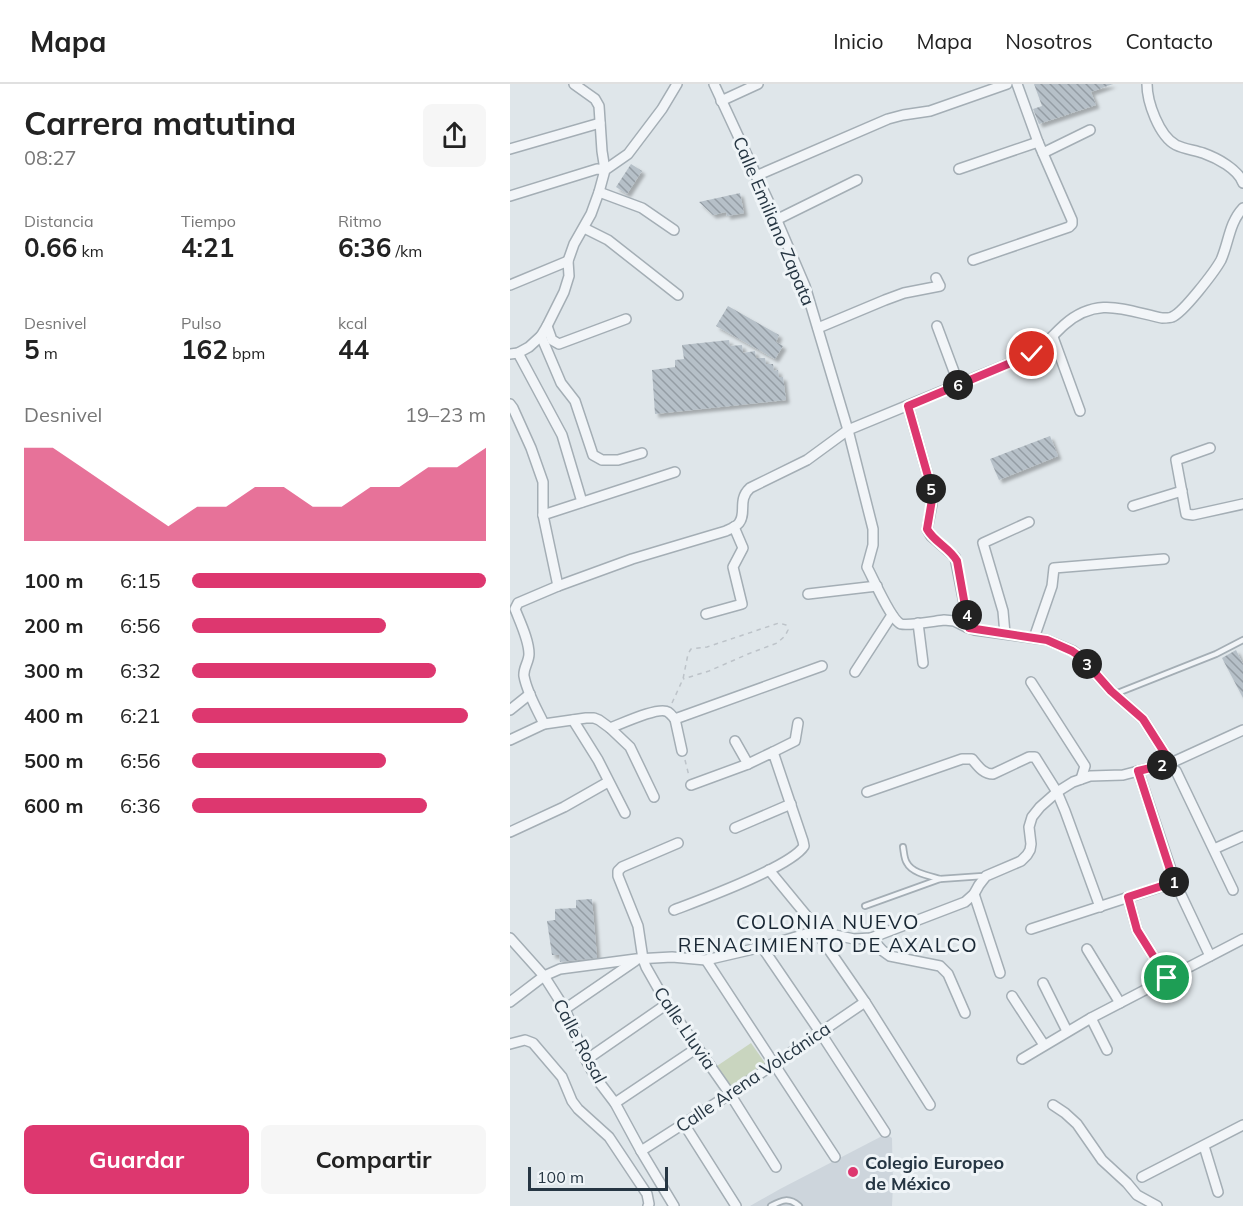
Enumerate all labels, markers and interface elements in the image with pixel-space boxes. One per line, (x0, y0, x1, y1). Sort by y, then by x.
text: Mapa (30, 24, 106, 59)
text: Inicio (833, 28, 883, 54)
text: Mapa (916, 28, 972, 54)
text: Nosotros (1005, 28, 1092, 54)
text: Contacto (1125, 28, 1213, 54)
text: Carrera matutina (24, 102, 296, 143)
button: share (423, 104, 486, 167)
street label: Calle Emiliano Zapata (728, 133, 820, 309)
text: 08:27 (24, 145, 77, 170)
text: Distancia (24, 211, 94, 231)
text: Tiempo (181, 211, 236, 231)
text: Ritmo (338, 211, 382, 231)
text: 0.66 (24, 231, 77, 264)
text: 4:21 (181, 231, 234, 264)
text: 6:36 (338, 231, 391, 264)
text: km (77, 241, 104, 261)
text: /km (391, 241, 422, 261)
text: Desnivel (24, 313, 87, 333)
text: Pulso (181, 313, 221, 333)
text: kcal (338, 313, 367, 333)
pin (1006, 328, 1057, 379)
text: 5 (24, 333, 40, 366)
text: 162 (181, 333, 228, 366)
text: 44 (338, 333, 369, 366)
icon: check (1015, 337, 1048, 370)
text: m (40, 343, 58, 363)
text: bpm (228, 343, 265, 363)
pin: 6 (943, 370, 973, 400)
text: 6 (953, 375, 963, 395)
text: Desnivel (24, 402, 102, 427)
text: 19–23 m (405, 402, 486, 427)
pin: 5 (916, 474, 946, 504)
text: 5 (926, 479, 936, 499)
text: 100 m (24, 568, 83, 593)
text: 6:15 (120, 568, 161, 593)
pin: 4 (952, 600, 982, 630)
text: 4 (962, 605, 972, 625)
text: 200 m (24, 613, 83, 638)
text: 6:56 (120, 613, 161, 638)
pin: 3 (1072, 649, 1102, 679)
text: 3 (1082, 654, 1092, 674)
text: 300 m (24, 658, 83, 683)
text: 6:32 (120, 658, 161, 683)
text: 400 m (24, 703, 83, 728)
text: 6:21 (120, 703, 161, 728)
text: 500 m (24, 748, 83, 773)
text: 6:56 (120, 748, 161, 773)
pin: 2 (1147, 750, 1177, 780)
text: 2 (1157, 755, 1167, 775)
text: 600 m (24, 793, 83, 818)
text: 6:36 (120, 793, 161, 818)
pin: 1 (1159, 867, 1189, 897)
text: 1 (1169, 872, 1179, 892)
district label: COLONIA NUEVO RENACIMIENTO DE AXALCO (678, 909, 978, 957)
pin (1141, 952, 1192, 1003)
icon: arrive (1150, 961, 1183, 994)
street label: Calle Lluvia (649, 982, 721, 1074)
street label: Calle Rosal (548, 995, 612, 1087)
street label: Calle Arena Volcánica (671, 1017, 835, 1137)
button: Guardar (24, 1125, 249, 1194)
button: Compartir (261, 1125, 486, 1194)
place label: Colegio Europeo de México (865, 1151, 1004, 1195)
scale bar (528, 1164, 668, 1192)
marker: Colegio Europeo de México (846, 1165, 860, 1179)
text: 100 m (537, 1167, 584, 1187)

